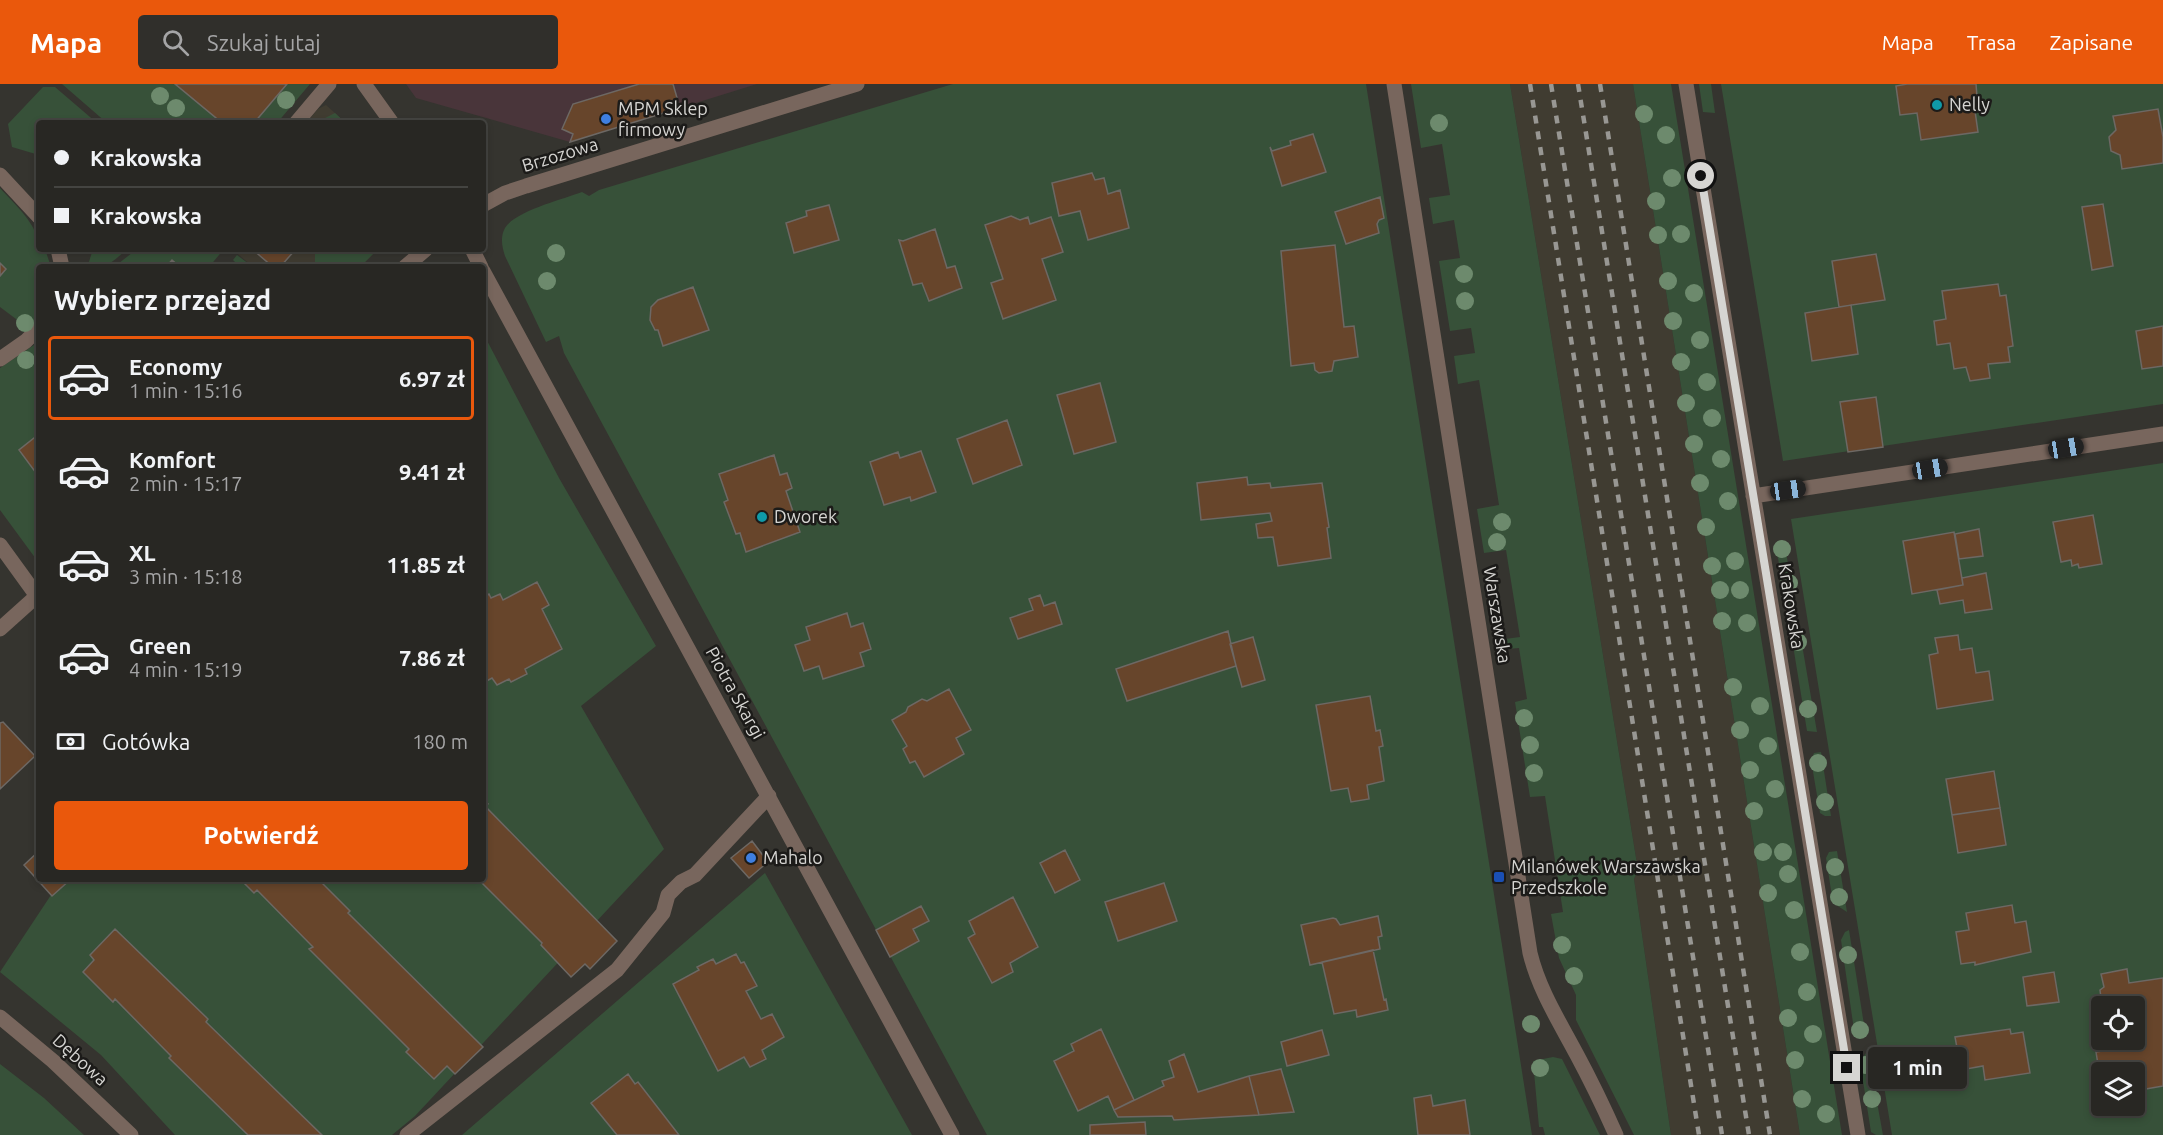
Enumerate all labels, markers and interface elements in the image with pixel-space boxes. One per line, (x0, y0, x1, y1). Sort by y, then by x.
search box (138, 15, 558, 69)
icon: search (159, 26, 192, 59)
text: Mapa (30, 27, 102, 58)
text: Szukaj tutaj (207, 30, 321, 55)
text: Mapa (1882, 30, 1934, 54)
text: Trasa (1967, 30, 2016, 54)
text: Zapisane (2049, 30, 2133, 54)
place label: Nelly (1949, 94, 1990, 114)
place label: MPM Sklep firmowy (618, 98, 708, 139)
marker: Nelly (1930, 98, 1944, 112)
marker: MPM Sklep firmowy (599, 112, 613, 126)
street label: Brzozowa (519, 133, 600, 175)
text: Krakowska (90, 145, 202, 170)
route start (1687, 162, 1714, 189)
text: Krakowska (90, 203, 202, 228)
text: Wybierz przejazd (54, 285, 271, 315)
icon: car (57, 351, 111, 405)
text: Economy (129, 354, 222, 379)
text: 6.97 zł (399, 366, 465, 391)
text: 1 min · 15:16 (129, 379, 243, 402)
car (2047, 436, 2085, 460)
icon: car (57, 444, 111, 498)
text: Komfort (129, 447, 216, 472)
car (1911, 457, 1949, 481)
text: 9.41 zł (399, 459, 465, 484)
text: 2 min · 15:17 (129, 472, 243, 495)
car (1769, 479, 1807, 501)
place label: Dworek (774, 506, 837, 526)
marker: Dworek (755, 510, 769, 524)
icon: car (57, 537, 111, 591)
text: XL (129, 540, 156, 565)
text: 11.85 zł (386, 552, 465, 577)
street label: Krakowska (1775, 562, 1809, 650)
text: 3 min · 15:18 (129, 565, 243, 588)
street label: Warszawska (1480, 565, 1516, 665)
icon: car (57, 630, 111, 684)
text: Green (129, 633, 191, 658)
street label: Piotra Skargi (702, 643, 769, 742)
text: 7.86 zł (399, 645, 465, 670)
text: 4 min · 15:19 (129, 658, 243, 681)
icon: cash (54, 725, 87, 758)
text: Gotówka (102, 729, 190, 754)
text: 180 m (412, 730, 468, 753)
button: Potwierdź (54, 801, 468, 870)
place label: Mahalo (763, 847, 823, 867)
marker: Mahalo (744, 851, 758, 865)
place label: Milanówek Warszawska Przedszkole (1511, 856, 1701, 897)
marker: Milanówek Warszawska Przedszkole (1492, 870, 1506, 884)
map controls (2091, 996, 2145, 1116)
button: locate (2091, 996, 2145, 1050)
street label: Dębowa (49, 1029, 112, 1089)
callout: 1 min (1868, 1047, 1967, 1089)
route end (1833, 1054, 1860, 1081)
text: 1 min (1892, 1056, 1943, 1079)
button: layers (2091, 1062, 2145, 1116)

